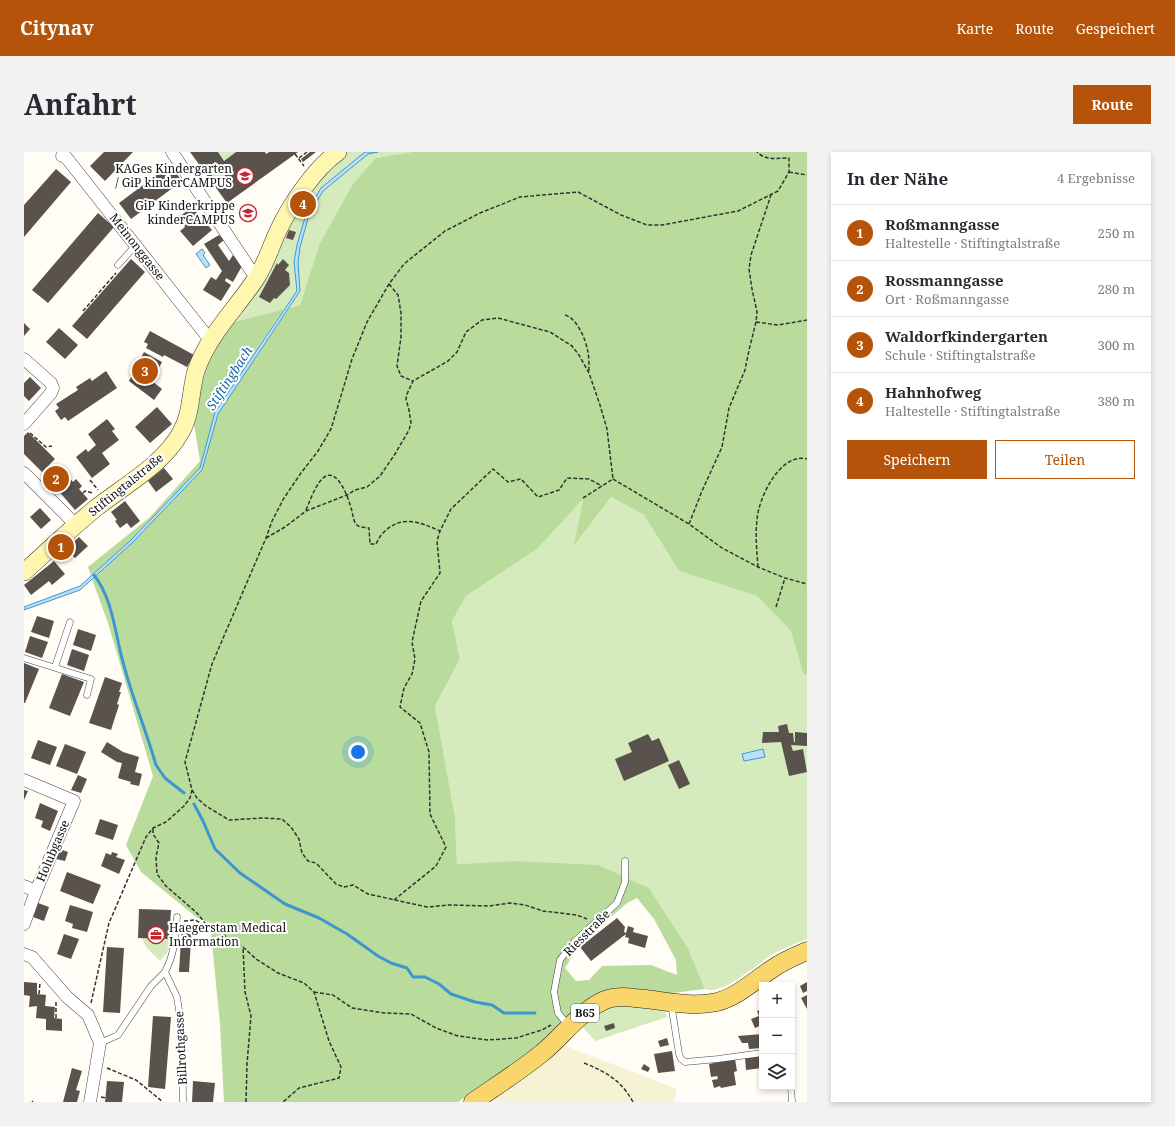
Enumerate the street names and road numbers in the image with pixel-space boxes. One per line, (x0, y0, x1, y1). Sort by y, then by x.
street label: Meinonggasse (106, 210, 169, 284)
street label: Stiftingtalstraße (85, 449, 167, 520)
street label: Holubgasse (32, 817, 73, 884)
street label: Riesstraße (560, 906, 614, 960)
road number: B65 (571, 1004, 599, 1022)
street label: Billrothgasse (170, 1011, 191, 1085)

